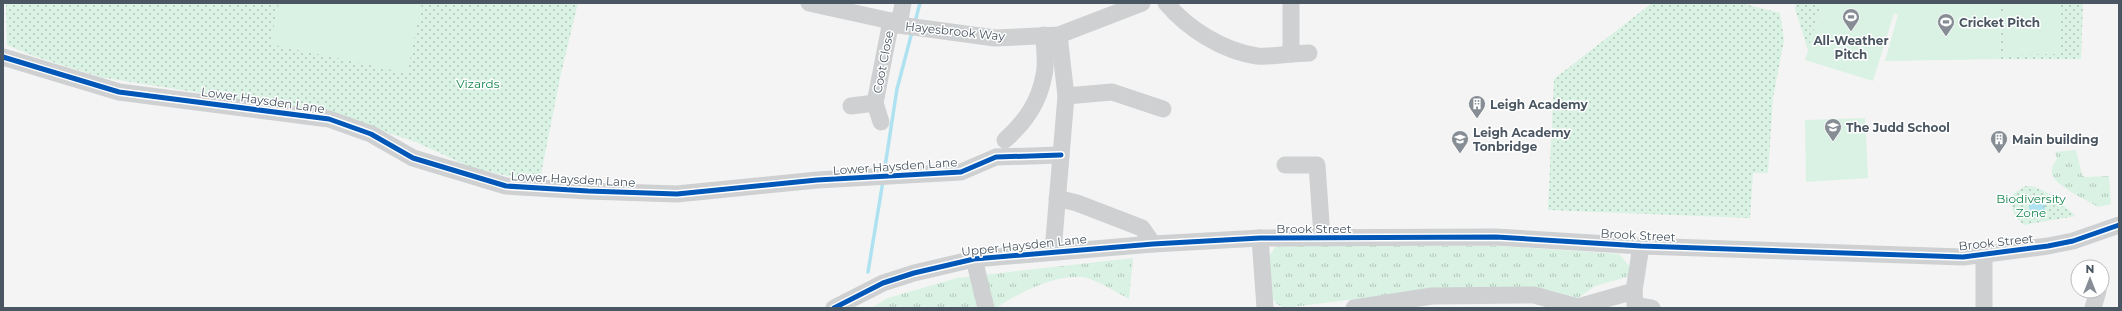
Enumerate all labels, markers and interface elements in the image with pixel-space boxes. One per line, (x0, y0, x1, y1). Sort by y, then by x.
sports icon: All-Weather Pitch (1841, 7, 1861, 32)
sports icon: Cricket Pitch (1936, 12, 1956, 37)
place label: Cricket Pitch (1959, 15, 2040, 30)
street label: Hayesbrook Way (904, 18, 1006, 44)
street label: Coot Close (870, 29, 896, 95)
place label: All-Weather Pitch (1812, 33, 1889, 62)
park label: Vizards (456, 76, 500, 91)
street label: Lower Haysden Lane (200, 84, 326, 116)
building icon: Leigh Academy (1467, 94, 1487, 119)
place label: Leigh Academy (1490, 97, 1589, 112)
school or university icon: The Judd School (1823, 117, 1843, 142)
place label: The Judd School (1846, 120, 1950, 135)
place label: Leigh Academy Tonbridge (1473, 125, 1572, 154)
school or university icon: Leigh Academy Tonbridge (1450, 129, 1470, 154)
building icon: Main building (1989, 129, 2009, 154)
place label: Main building (2012, 132, 2099, 147)
street label: Lower Haysden Lane (832, 154, 958, 178)
street label: Lower Haysden Lane (510, 168, 636, 190)
park label: Biodiversity Zone (1996, 191, 2066, 220)
street label: Brook Street (1276, 221, 1352, 236)
street label: Brook Street (1600, 226, 1676, 244)
street label: Upper Haysden Lane (961, 231, 1087, 259)
street label: Brook Street (1958, 231, 2034, 253)
north arrow (2070, 259, 2110, 299)
text: N (2086, 262, 2094, 276)

